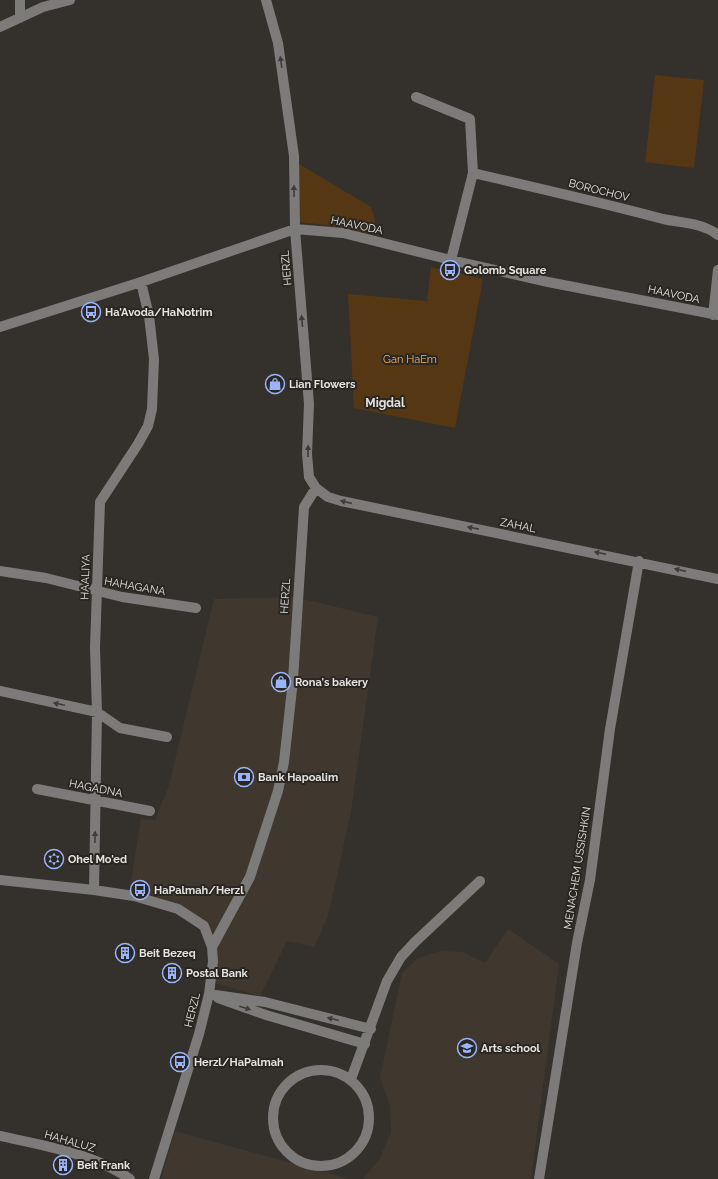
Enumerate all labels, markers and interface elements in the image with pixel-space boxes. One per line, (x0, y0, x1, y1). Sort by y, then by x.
one-way arrow (278, 56, 284, 68)
street label: BOROCHOV (567, 177, 631, 204)
one-way arrow (291, 184, 297, 197)
street label: HAAVODA (330, 214, 385, 237)
street label: HERZL (278, 249, 295, 286)
bus stop icon: Golomb Square (439, 259, 461, 281)
place label: Golomb Square (464, 264, 547, 277)
street label: HAAVODA (647, 283, 702, 306)
bus stop icon: Ha'Avoda/HaNotrim (80, 301, 102, 323)
place label: Ha'Avoda/HaNotrim (105, 306, 213, 319)
one-way arrow (299, 315, 306, 327)
park label: Gan HaEm (383, 353, 437, 366)
shop icon: Lian Flowers (264, 373, 286, 395)
place label: Lian Flowers (289, 378, 356, 391)
district label: Migdal (365, 396, 405, 410)
one-way arrow (305, 444, 311, 457)
one-way arrow (339, 498, 352, 504)
street label: ZAHAL (499, 516, 538, 535)
one-way arrow (467, 524, 479, 530)
one-way arrow (594, 550, 607, 556)
street label: HAALIYA (78, 553, 93, 600)
one-way arrow (674, 567, 686, 573)
street label: HAHAGANA (103, 575, 167, 598)
street label: HERZL (278, 577, 293, 614)
shop icon: Rona's bakery (270, 671, 292, 693)
place label: Rona's bakery (295, 676, 368, 689)
one-way arrow (53, 700, 65, 706)
bank icon: Bank Hapoalim (233, 766, 255, 788)
place label: Bank Hapoalim (258, 771, 338, 784)
street label: HAGADNA (68, 777, 124, 800)
street label: MENACHEM USSISHKIN (561, 806, 594, 930)
one-way arrow (92, 830, 98, 843)
synagogue icon: Ohel Mo'ed (43, 848, 65, 870)
place label: Ohel Mo'ed (68, 853, 127, 866)
bus stop icon: HaPalmah/Herzl (129, 879, 151, 901)
place label: HaPalmah/Herzl (154, 884, 244, 897)
building icon: Beit Bezeq (114, 942, 136, 964)
place label: Beit Bezeq (139, 947, 196, 960)
building icon: Postal Bank (161, 962, 183, 984)
place label: Postal Bank (186, 967, 249, 980)
street label: HERZL (182, 991, 203, 1029)
one-way arrow (239, 1006, 251, 1012)
one-way arrow (327, 1016, 339, 1022)
school or university icon: Arts school (456, 1037, 478, 1059)
place label: Arts school (481, 1042, 541, 1055)
bus stop icon: Herzl/HaPalmah (169, 1051, 191, 1073)
place label: Herzl/HaPalmah (194, 1056, 284, 1069)
street label: HAHALUZ (43, 1128, 97, 1155)
building icon: Beit Frank (52, 1154, 74, 1176)
place label: Beit Frank (77, 1159, 131, 1172)

